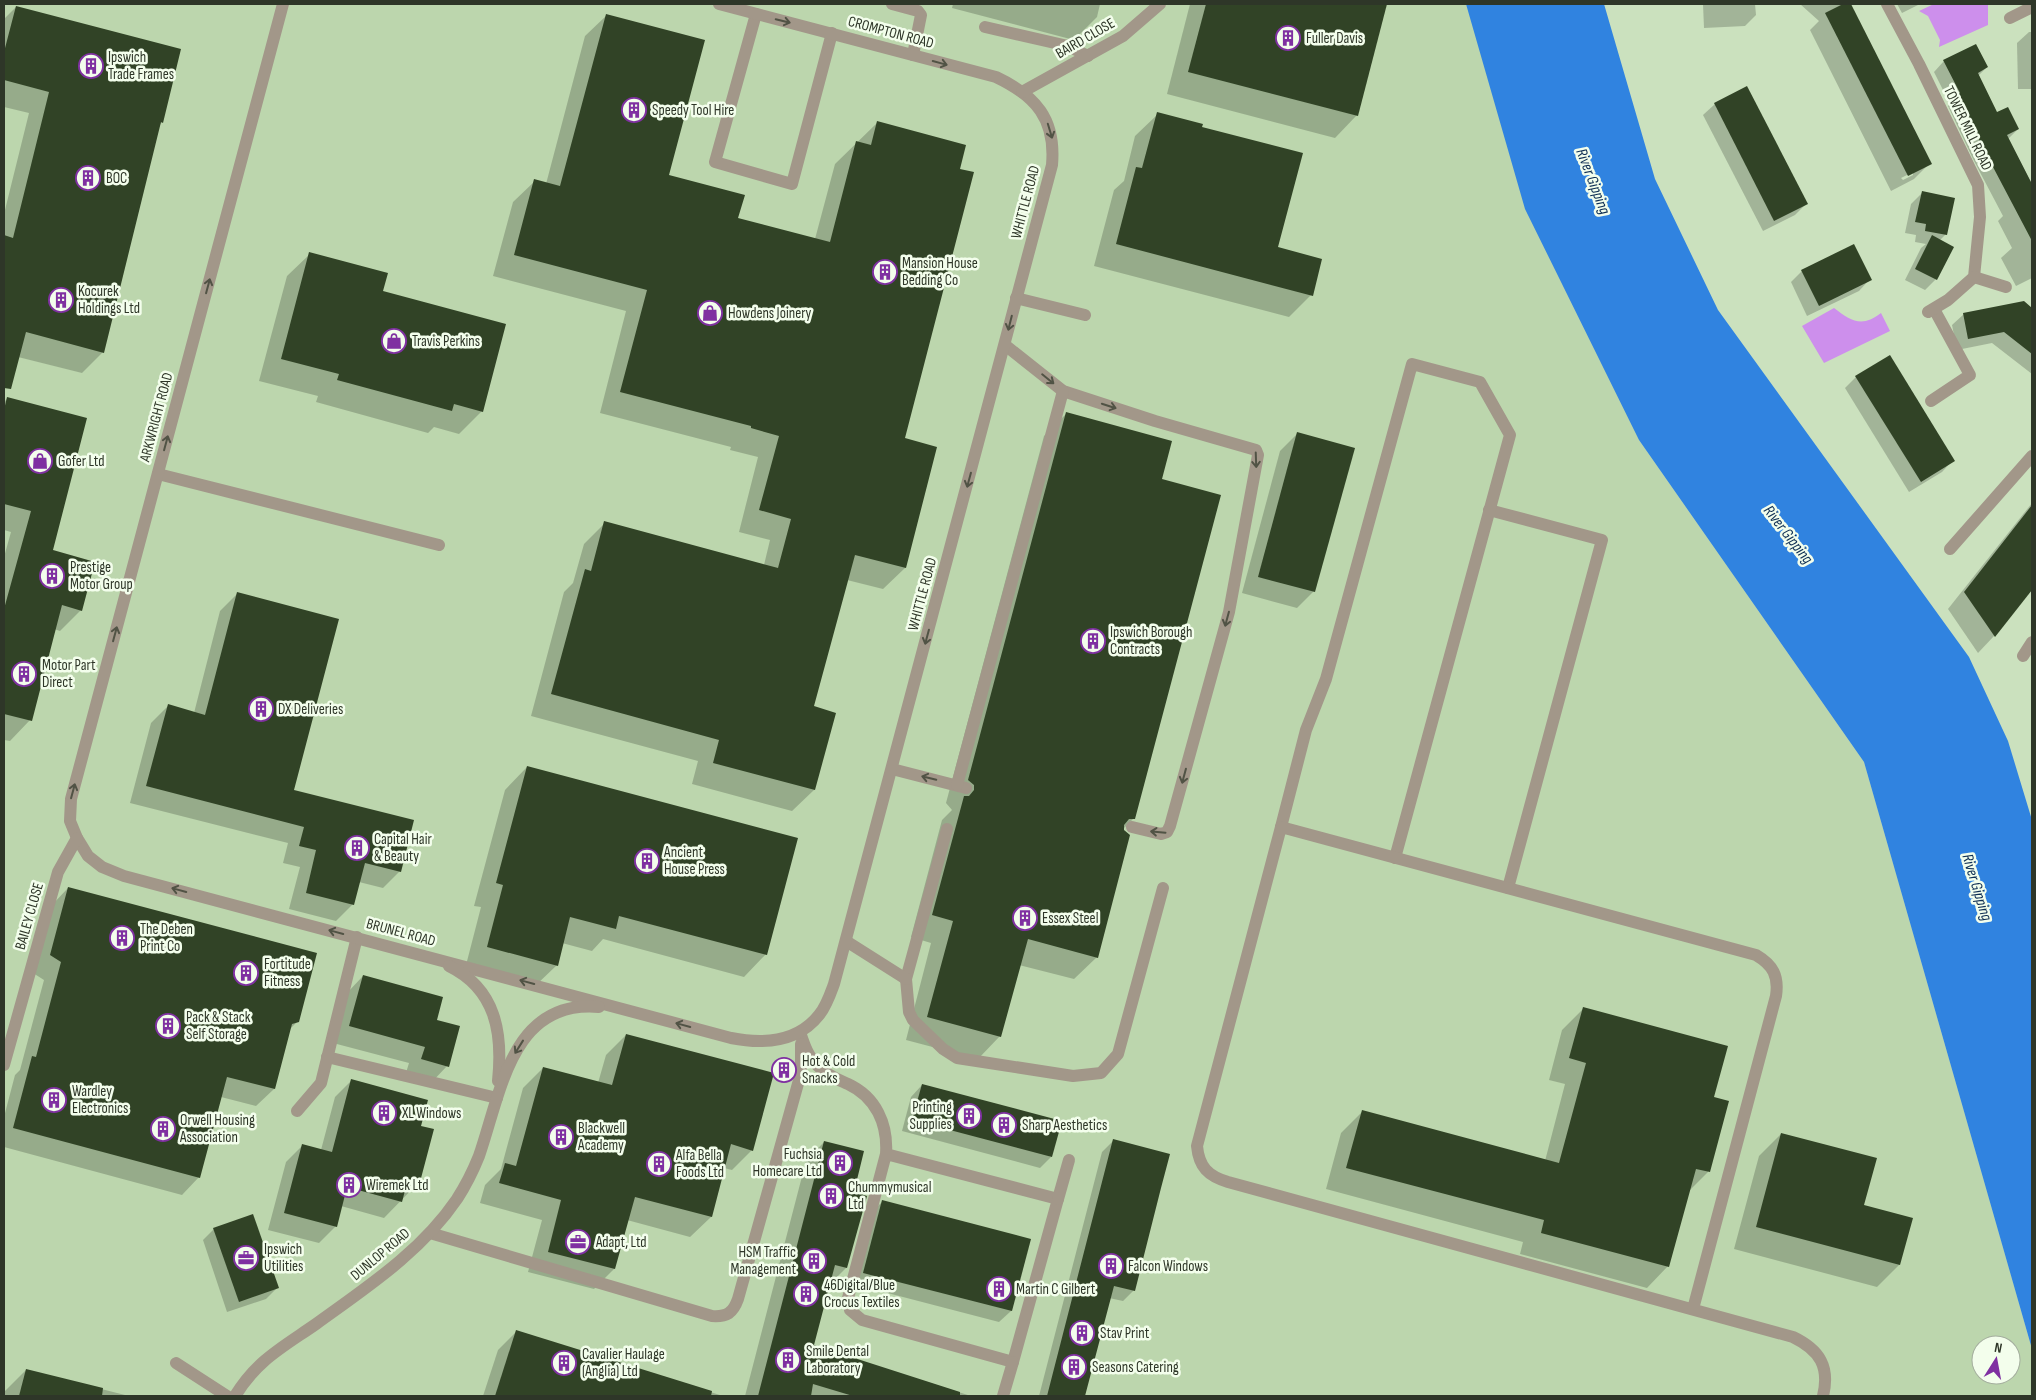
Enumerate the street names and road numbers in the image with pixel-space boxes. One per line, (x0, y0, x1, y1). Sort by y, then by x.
street label: CROMPTON ROAD (846, 12, 936, 53)
street label: BAIRD CLOSE (1052, 14, 1118, 63)
street label: TOWER MILL ROAD (1939, 83, 1996, 174)
street label: WHITTLE ROAD (1007, 164, 1044, 241)
street label: ARKWRIGHT ROAD (135, 370, 178, 465)
street label: WHITTLE ROAD (904, 556, 941, 633)
street label: BAILEY CLOSE (11, 880, 48, 952)
street label: BRUNEL ROAD (364, 914, 437, 951)
street label: DUNLOP ROAD (347, 1224, 414, 1285)

